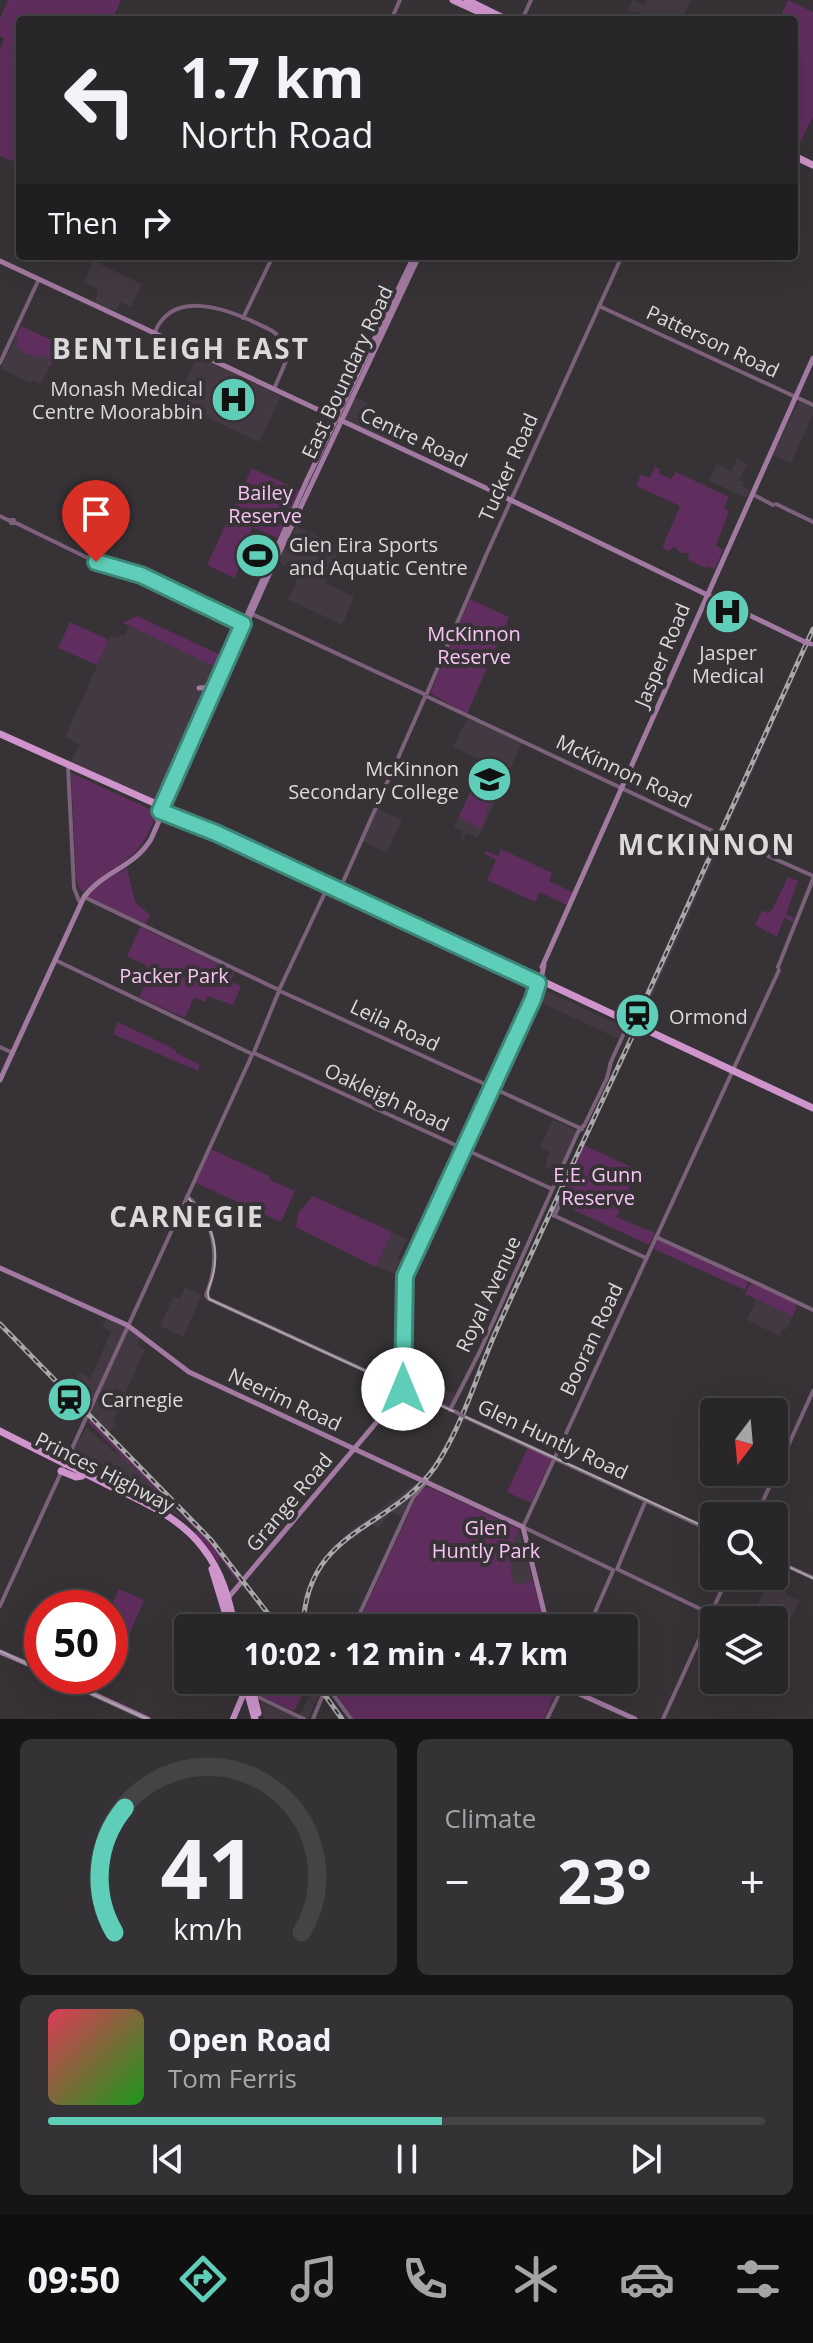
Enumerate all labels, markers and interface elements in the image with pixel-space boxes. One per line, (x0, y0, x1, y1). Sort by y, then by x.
text: 1.7 km (180, 38, 364, 114)
icon: left (48, 48, 152, 152)
text: North Road (180, 110, 374, 159)
icon: right (134, 200, 178, 244)
text: Then (48, 202, 118, 243)
street label: East Boundary Road (295, 281, 399, 463)
street label: Patterson Road (642, 298, 784, 384)
district label: BENTLEIGH EAST (52, 329, 310, 367)
place label: Monash Medical Centre Moorabbin (32, 375, 203, 425)
hospital icon: Monash Medical Centre Moorabbin (210, 376, 258, 424)
street label: Centre Road (356, 400, 472, 474)
street label: Tucker Road (472, 409, 544, 525)
park label: Bailey Reserve (228, 479, 302, 529)
pin (62, 480, 130, 562)
icon: arrive (74, 492, 118, 536)
sports icon: Glen Eira Sports and Aquatic Centre (234, 531, 282, 579)
place label: Glen Eira Sports and Aquatic Centre (289, 531, 468, 581)
hospital icon: Jasper Medical (704, 588, 752, 636)
street label: Jasper Road (627, 599, 696, 713)
park label: McKinnon Reserve (427, 620, 521, 670)
place label: Jasper Medical (692, 639, 764, 689)
street label: McKinnon Road (552, 728, 696, 814)
place label: McKinnon Secondary College (288, 755, 459, 805)
school or university icon: McKinnon Secondary College (466, 756, 514, 804)
district label: MCKINNON (618, 825, 796, 863)
park label: Packer Park (119, 962, 229, 989)
station icon: Ormond (614, 992, 662, 1040)
street label: Leila Road (346, 993, 444, 1057)
place label: Ormond (669, 1003, 748, 1030)
street label: Oakleigh Road (320, 1056, 454, 1138)
park label: E.E. Gunn Reserve (553, 1161, 643, 1211)
district label: CARNEGIE (109, 1197, 265, 1235)
street label: Royal Avenue (449, 1231, 527, 1357)
street label: Booran Road (553, 1278, 629, 1400)
position arrow (361, 1347, 445, 1431)
street label: Neerim Road (224, 1361, 346, 1437)
station icon: Carnegie (46, 1375, 94, 1423)
place label: Carnegie (101, 1386, 184, 1413)
street label: Glen Huntly Road (474, 1392, 632, 1486)
north arrow (700, 1398, 788, 1486)
map controls (700, 1398, 788, 1694)
street label: Princes Highway (31, 1425, 180, 1519)
street label: Grange Road (240, 1447, 338, 1557)
button: search (700, 1502, 788, 1590)
park label: Glen Huntly Park (432, 1514, 541, 1564)
speed limit sign: 50 (24, 1590, 128, 1694)
button: layers (700, 1606, 788, 1694)
text: 10:02 · 12 min · 4.7 km (244, 1633, 568, 1674)
text: Climate (445, 1800, 536, 1836)
text: 41 (161, 1810, 256, 1923)
text: 23° (558, 1840, 652, 1922)
text: − (445, 1851, 470, 1911)
text: + (740, 1851, 765, 1911)
text: km/h (174, 1909, 243, 1948)
text: Open Road (168, 2019, 332, 2060)
text: Tom Ferris (168, 2060, 297, 2096)
icon: previous (146, 2137, 190, 2181)
icon: pause (385, 2137, 429, 2181)
icon: next (624, 2137, 668, 2181)
icon: directions (175, 2251, 231, 2307)
icon: music (286, 2251, 342, 2307)
icon: phone (397, 2251, 453, 2307)
icon: climate (508, 2251, 564, 2307)
icon: car (619, 2251, 675, 2307)
icon: filters (730, 2251, 786, 2307)
text: 09:50 (27, 2255, 120, 2304)

